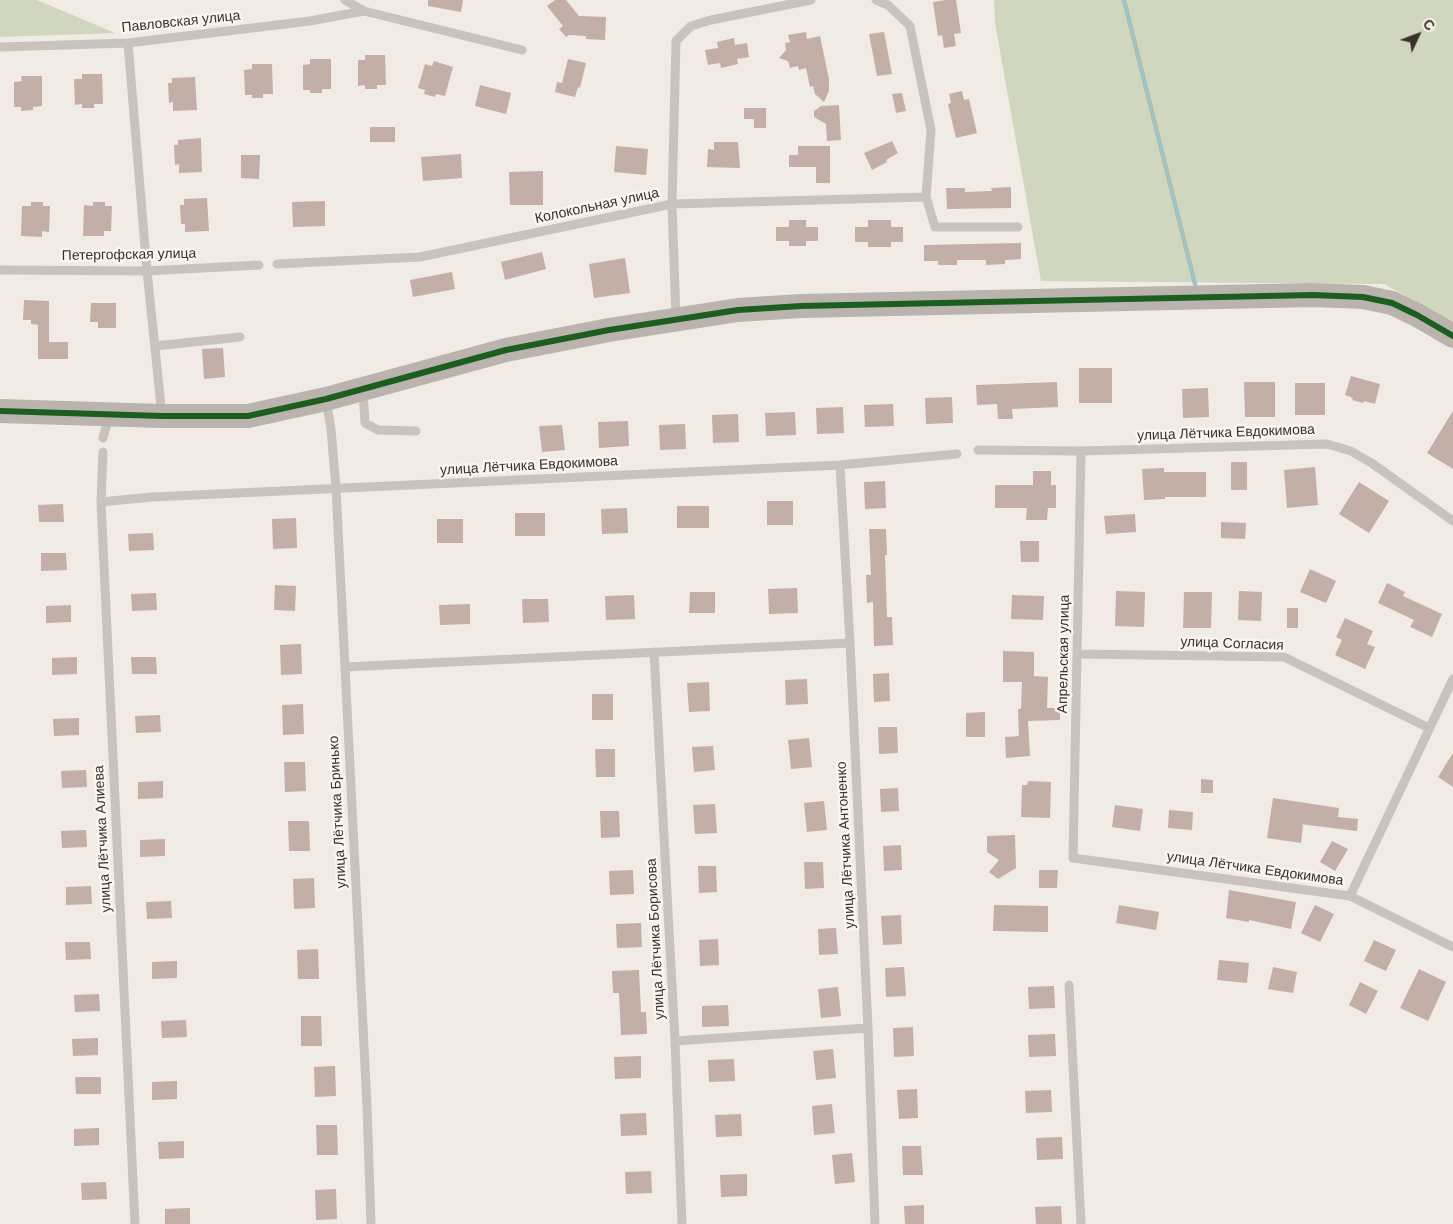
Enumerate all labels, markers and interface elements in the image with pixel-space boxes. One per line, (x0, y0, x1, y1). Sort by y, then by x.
street label: Павловская улица (121, 7, 241, 37)
north arrow (1393, 10, 1443, 60)
text: С (1420, 16, 1438, 34)
street label: Колокольная улица (533, 185, 661, 227)
street label: Петергофская улица (62, 245, 196, 265)
street label: улица Лётчика Евдокимова (1137, 421, 1315, 445)
street label: улица Лётчика Евдокимова (440, 453, 618, 479)
street label: Апрельская улица (1055, 595, 1073, 713)
street label: улица Согласия (1180, 634, 1284, 654)
street label: улица Лётчика Бринько (326, 735, 350, 889)
street label: улица Лётчика Антоненко (833, 761, 859, 929)
street label: улица Лётчика Алиева (91, 765, 115, 913)
street label: улица Лётчика Евдокимова (1166, 848, 1344, 890)
street label: улица Лётчика Борисова (643, 858, 669, 1020)

